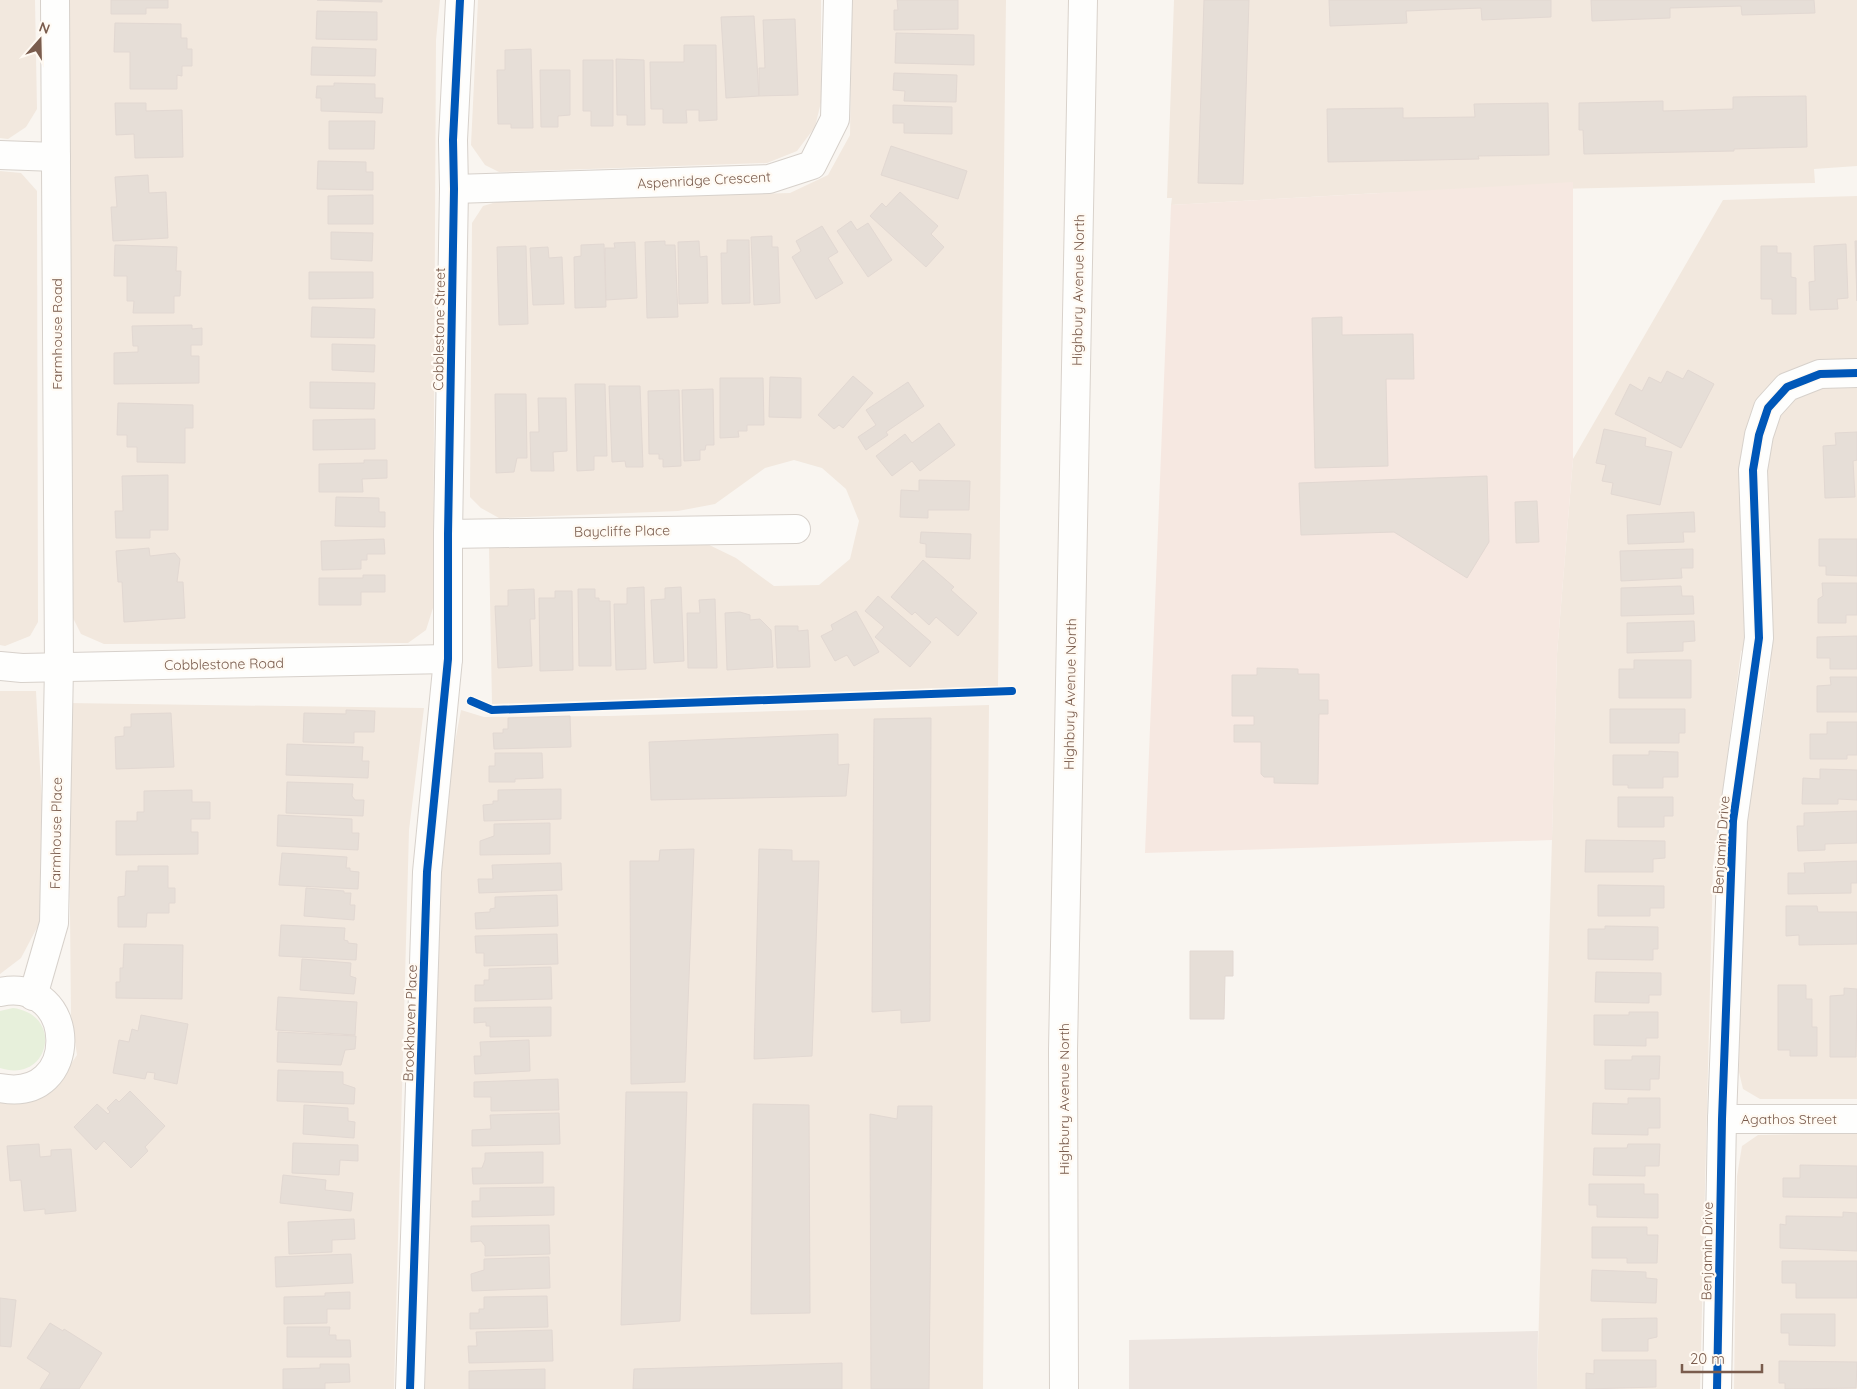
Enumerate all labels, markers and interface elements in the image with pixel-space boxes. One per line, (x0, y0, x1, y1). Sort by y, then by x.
north arrow (15, 15, 65, 65)
text: N (37, 18, 52, 38)
street label: Aspenridge Crescent (637, 167, 772, 192)
street label: Highbury Avenue North (1068, 214, 1088, 366)
street label: Cobblestone Street (429, 267, 449, 391)
street label: Farmhouse Road (48, 278, 66, 390)
street label: Baycliffe Place (574, 521, 670, 541)
street label: Highbury Avenue North (1060, 618, 1080, 770)
street label: Cobblestone Road (164, 654, 284, 674)
street label: Farmhouse Place (46, 777, 66, 889)
street label: Benjamin Drive (1709, 795, 1733, 895)
street label: Brookhaven Place (399, 964, 421, 1082)
street label: Highbury Avenue North (1055, 1023, 1073, 1175)
street label: Agathos Street (1741, 1110, 1837, 1128)
street label: Benjamin Drive (1697, 1201, 1717, 1301)
scale bar (1682, 1342, 1762, 1374)
text: 20 m (1690, 1349, 1725, 1368)

